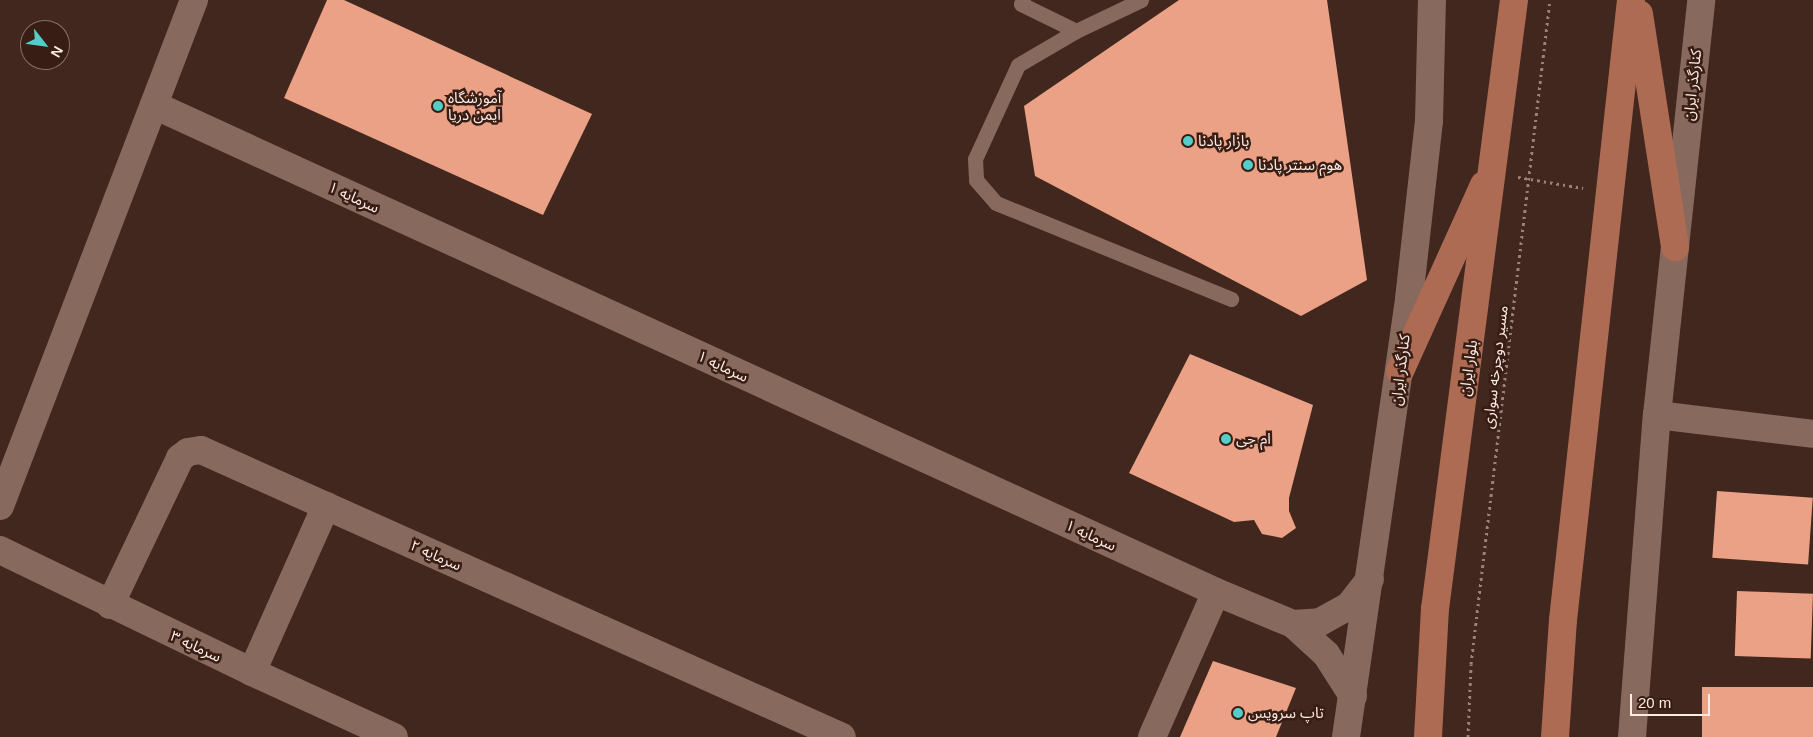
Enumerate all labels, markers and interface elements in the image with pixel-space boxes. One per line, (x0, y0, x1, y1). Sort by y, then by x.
north arrow (20, 20, 70, 70)
text: N (48, 44, 67, 60)
street label: کنارگذر ایران (1679, 48, 1705, 122)
place label: آموزشگاه ایمن دریا (448, 88, 501, 123)
marker: آموزشگاه ایمن دریا (432, 100, 444, 112)
place label: بازار پادنا (1198, 132, 1249, 150)
marker: بازار پادنا (1182, 135, 1194, 147)
place label: هوم سنتر پادنا (1258, 156, 1342, 174)
marker: هوم سنتر پادنا (1242, 159, 1254, 171)
street label: سرمایه ۱ (326, 177, 382, 217)
street label: مسیر دوچرخه سواری (1479, 304, 1511, 430)
street label: کنارگذر ایران (1387, 333, 1413, 407)
street label: بلوار ایران (1455, 339, 1481, 397)
street label: سرمایه ۱ (695, 346, 751, 386)
place label: ام جی (1236, 430, 1271, 448)
marker: ام جی (1220, 433, 1232, 445)
street label: سرمایه ۱ (1063, 515, 1119, 555)
street label: سرمایه ۲ (408, 536, 464, 574)
street label: سرمایه ۳ (168, 626, 224, 666)
scale bar (1633, 684, 1713, 716)
text: 20 m (1638, 694, 1671, 711)
place label: تاپ سرویس (1248, 704, 1324, 722)
marker: تاپ سرویس (1232, 707, 1244, 719)

